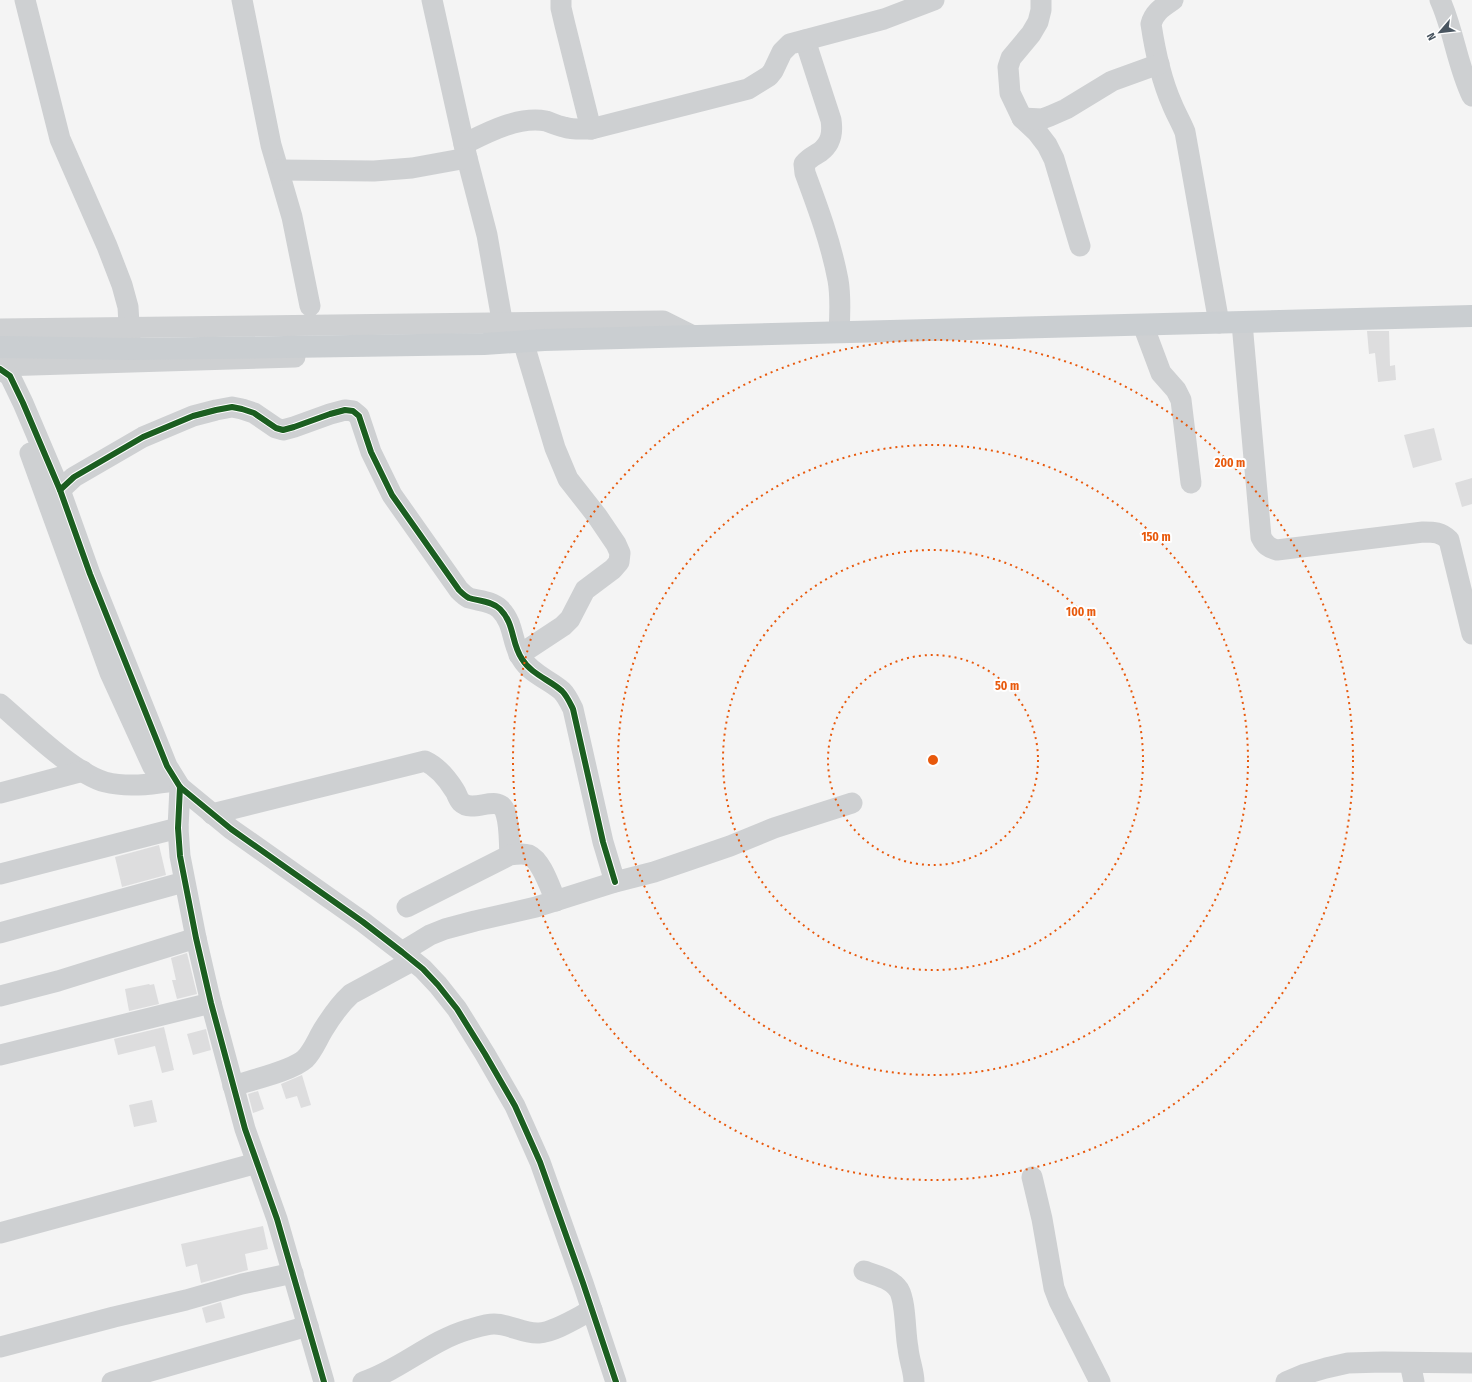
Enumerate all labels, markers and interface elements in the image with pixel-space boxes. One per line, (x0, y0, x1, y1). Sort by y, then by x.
north arrow (1420, 12, 1460, 52)
text: N (1424, 30, 1439, 42)
text: 200 m (1214, 456, 1245, 470)
text: 150 m (1141, 530, 1171, 544)
text: 100 m (1066, 605, 1096, 619)
text: 50 m (995, 679, 1019, 693)
centre of rings (926, 753, 940, 767)

